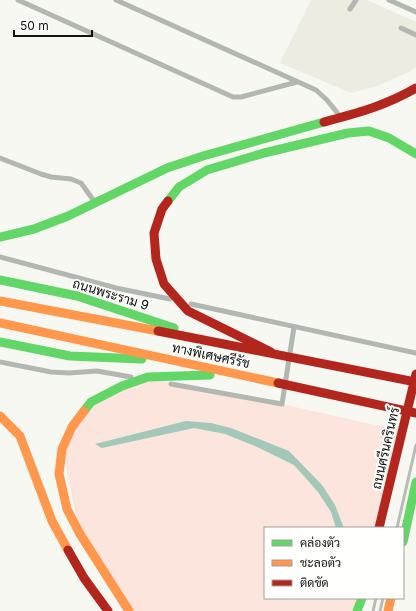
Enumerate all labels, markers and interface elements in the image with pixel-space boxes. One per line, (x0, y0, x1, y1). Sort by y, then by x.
scale bar (14, 12, 92, 38)
text: 50 m (20, 18, 49, 33)
street label: ถนนพระราม 9 (71, 275, 151, 313)
street label: ทางพิเศษศรีรัช (171, 338, 252, 371)
street label: ถนนศรีนครินทร์ (367, 405, 402, 491)
legend (264, 527, 404, 599)
text: คล่องตัว (300, 535, 340, 550)
text: ชะลอตัว (300, 555, 341, 570)
text: ติดขัด (300, 575, 329, 590)

